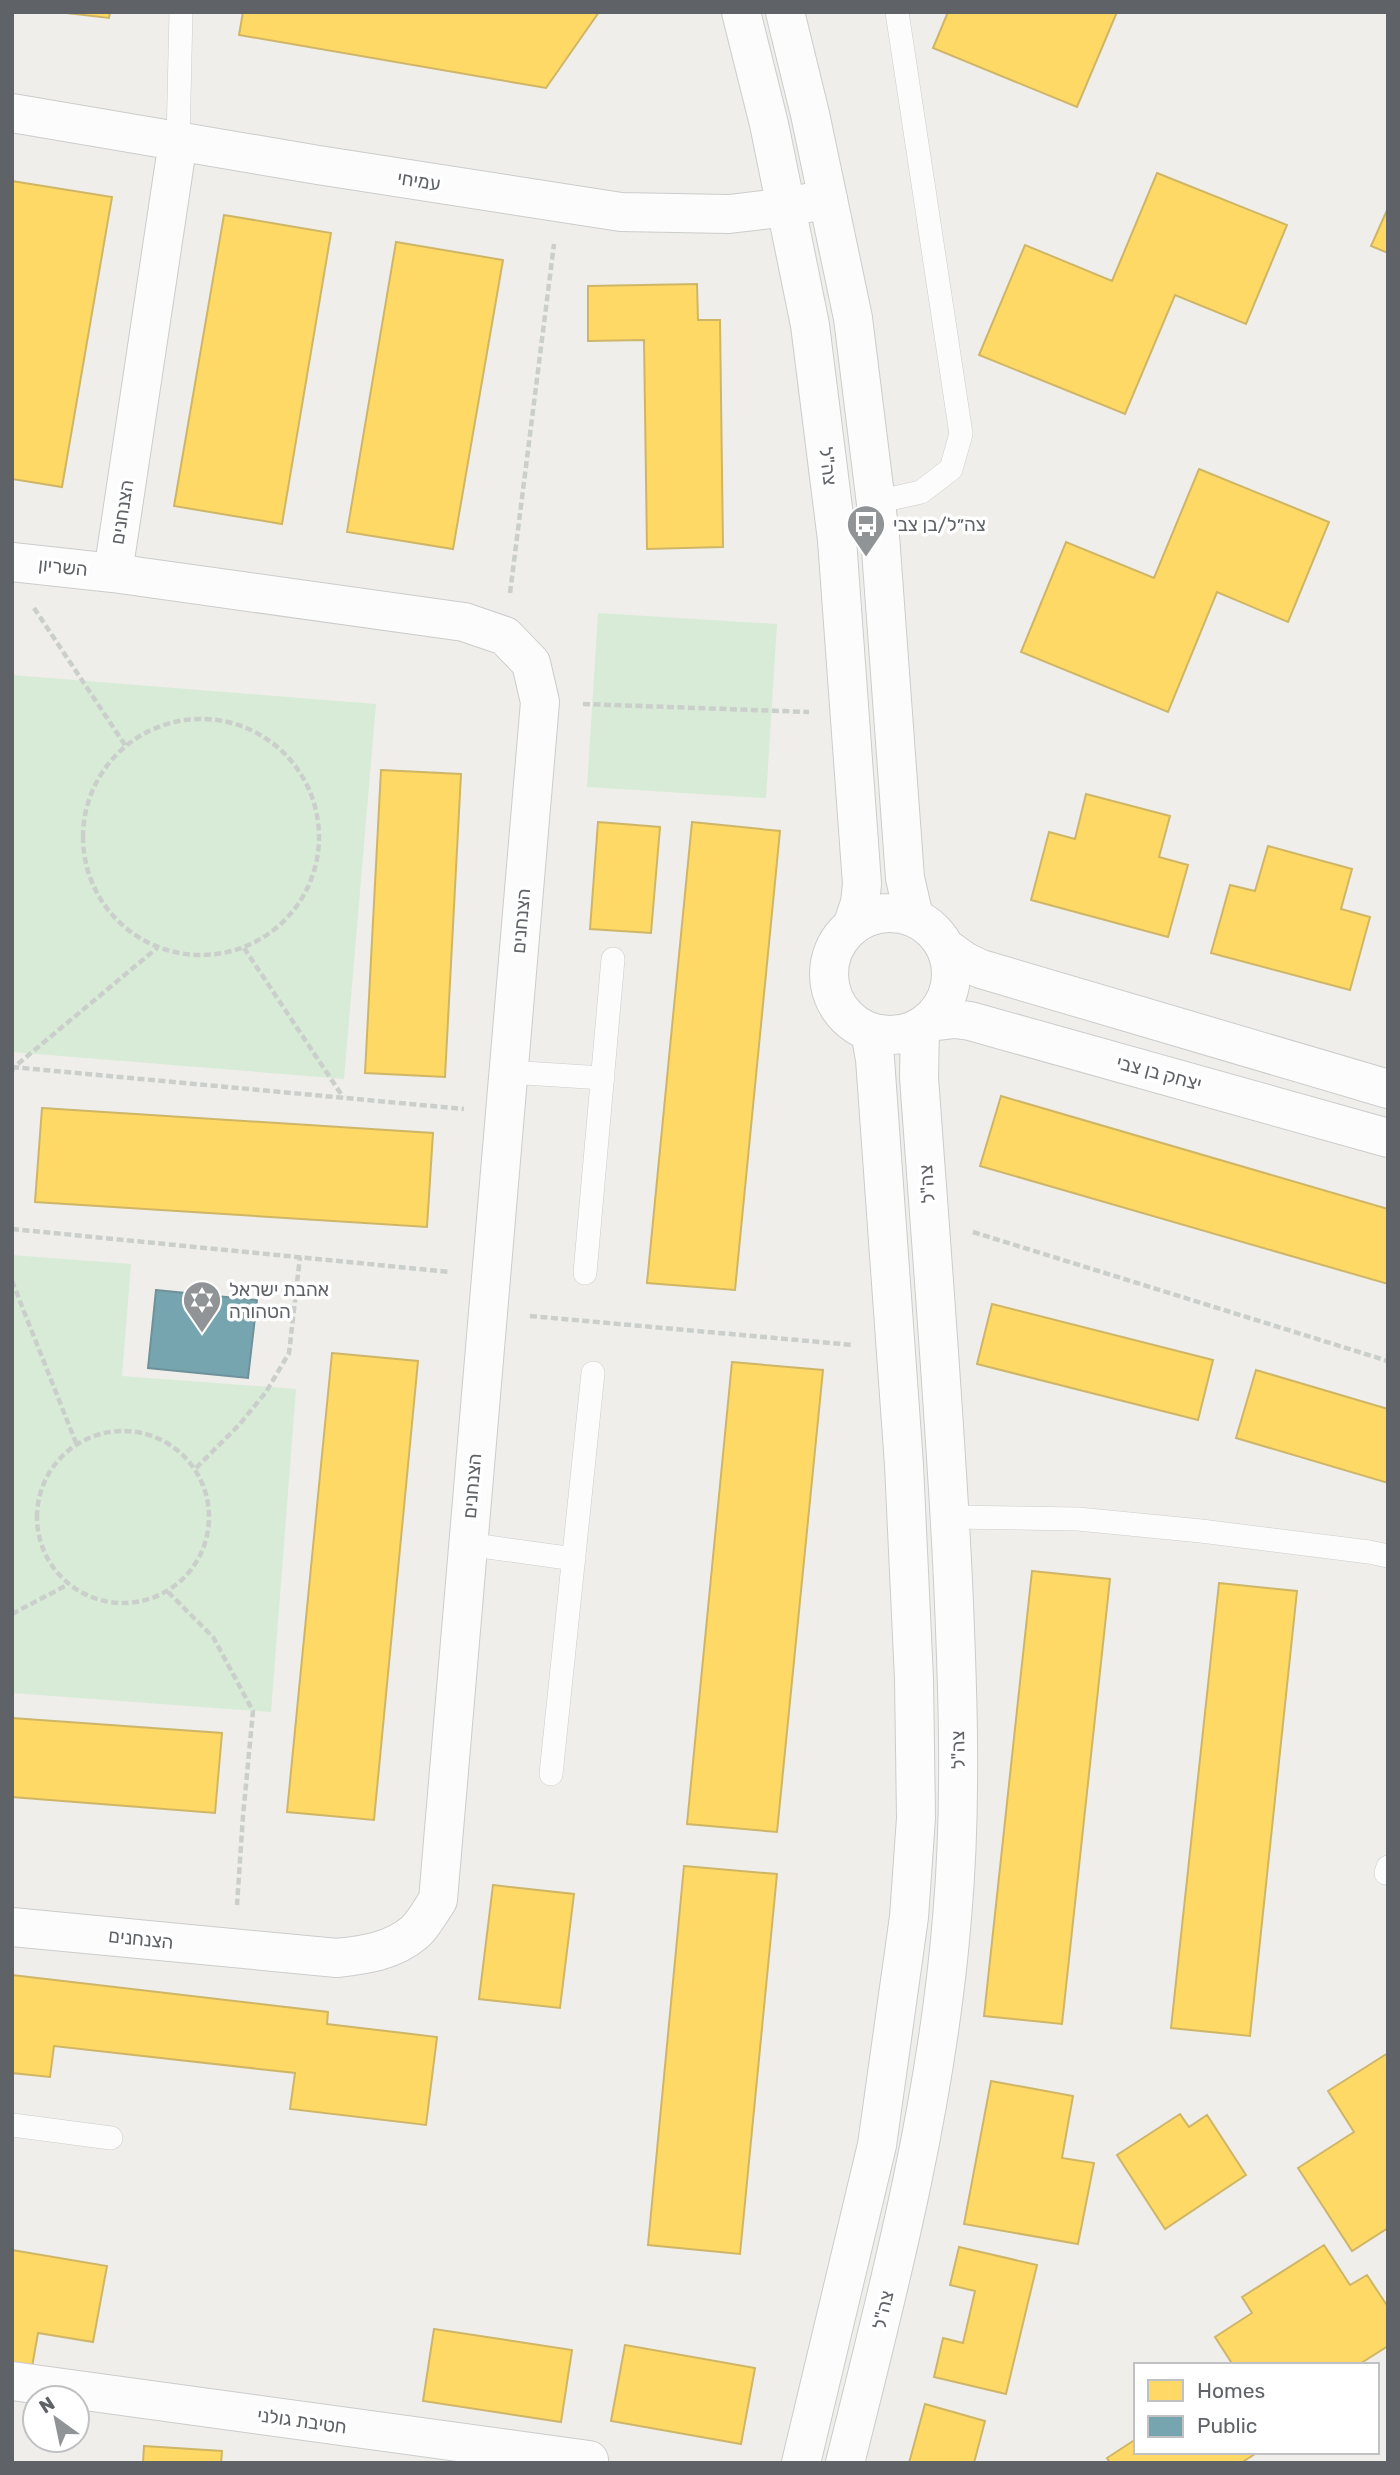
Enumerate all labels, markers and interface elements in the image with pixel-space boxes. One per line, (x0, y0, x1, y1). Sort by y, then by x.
street label: עמיחי (396, 166, 442, 196)
street label: צה"ל (814, 445, 842, 487)
street label: הצנחנים (106, 478, 138, 546)
bus stop icon: צה״ל/בן צבי (845, 503, 887, 558)
place label: צה״ל/בן צבי (893, 513, 986, 536)
street label: השריון (37, 553, 89, 581)
street label: הצנחנים (507, 887, 535, 955)
street label: יצחק בן צבי (1114, 1051, 1204, 1095)
street label: צה"ל (914, 1164, 940, 1204)
place label: אהבת ישראל הטהורה (229, 1278, 329, 1323)
synagogue icon: אהבת ישראל הטהורה (181, 1279, 223, 1334)
street label: הצנחנים (458, 1452, 486, 1520)
street label: צה"ל (946, 1730, 970, 1770)
street label: הצנחנים (107, 1924, 175, 1954)
street label: צה"ל (867, 2288, 899, 2332)
legend (1134, 2363, 1379, 2454)
text: Homes (1197, 2378, 1265, 2403)
north arrow (21, 2384, 91, 2454)
text: N (35, 2392, 59, 2419)
street label: חטיבת גולני (256, 2403, 348, 2439)
text: Public (1197, 2413, 1257, 2438)

